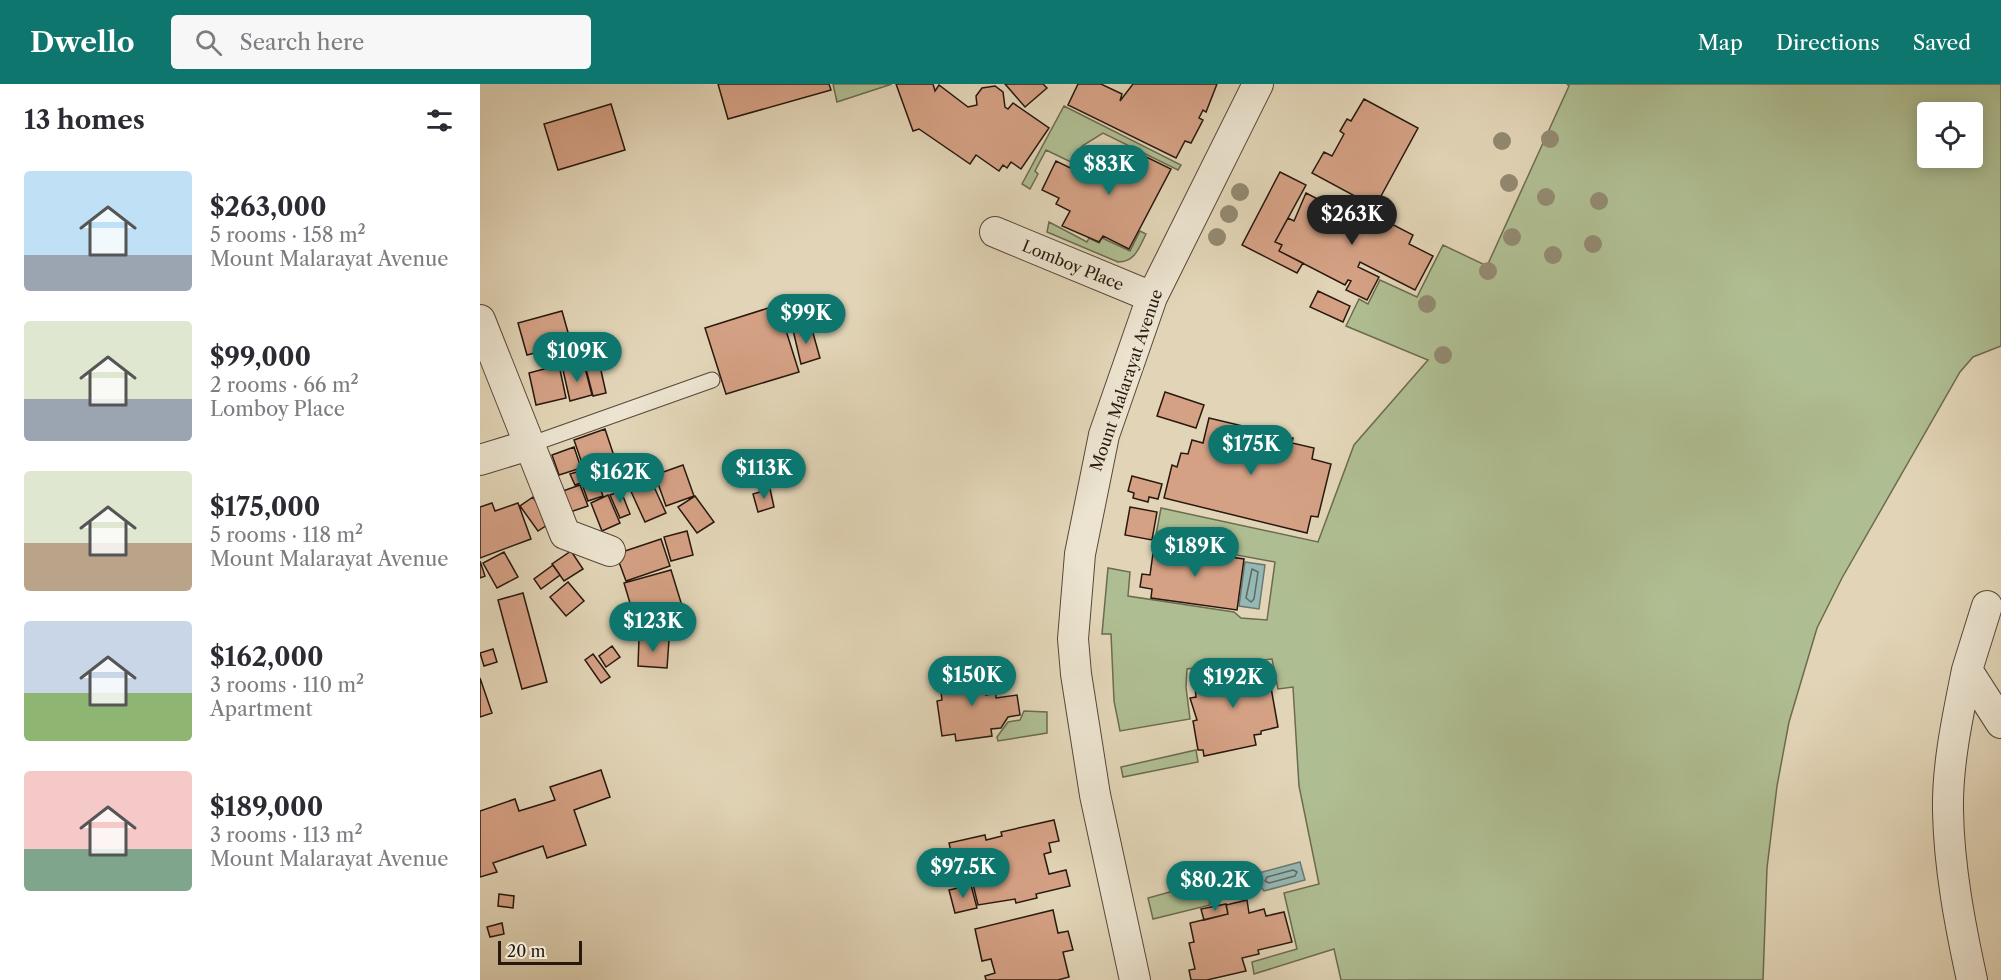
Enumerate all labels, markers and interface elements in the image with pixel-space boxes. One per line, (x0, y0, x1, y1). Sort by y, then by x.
search box (171, 15, 591, 69)
text: Dwello (30, 25, 135, 59)
icon: search (192, 26, 225, 59)
text: Search here (240, 29, 364, 56)
text: Map (1698, 30, 1743, 55)
text: Directions (1776, 30, 1880, 55)
text: Saved (1913, 30, 1971, 55)
map controls (1917, 102, 1983, 168)
button: locate (1917, 102, 1983, 168)
text: 13 homes (24, 104, 145, 136)
icon: filters (423, 104, 456, 137)
pin: $83K (1073, 145, 1145, 196)
text: $83K (1084, 152, 1134, 176)
text: $263,000 (210, 191, 327, 223)
icon: home (72, 195, 144, 267)
pin: $263K (1310, 195, 1394, 246)
text: $263K (1321, 202, 1383, 226)
text: 5 rooms · 158 m² (210, 223, 366, 247)
street label: Lomboy Place (1019, 236, 1127, 295)
text: Mount Malarayat Avenue (210, 247, 449, 271)
street label: Mount Malarayat Avenue (1085, 287, 1167, 473)
pin: $99K (770, 294, 842, 345)
text: $99K (780, 301, 832, 325)
pin: $109K (535, 332, 619, 383)
text: $109K (547, 339, 607, 363)
text: $99,000 (210, 341, 311, 373)
icon: home (72, 345, 144, 417)
text: 2 rooms · 66 m² (210, 373, 359, 397)
text: Lomboy Place (210, 397, 345, 421)
pin: $175K (1209, 425, 1293, 476)
text: $175K (1222, 432, 1280, 456)
pin: $113K (722, 449, 806, 500)
pin: $162K (578, 453, 662, 504)
text: $113K (736, 456, 792, 480)
text: $162K (590, 460, 650, 484)
text: $175,000 (210, 491, 320, 523)
icon: home (72, 495, 144, 567)
text: 5 rooms · 118 m² (210, 523, 363, 547)
pin: $189K (1153, 527, 1237, 578)
text: $189K (1165, 534, 1225, 558)
text: Mount Malarayat Avenue (210, 547, 449, 571)
pin: $123K (611, 602, 695, 653)
text: $123K (623, 609, 683, 633)
text: $162,000 (210, 641, 324, 673)
icon: home (72, 645, 144, 717)
pin: $150K (930, 656, 1014, 707)
pin: $192K (1191, 658, 1275, 709)
text: $150K (942, 663, 1002, 687)
text: $192K (1203, 665, 1263, 689)
text: 3 rooms · 110 m² (210, 673, 364, 697)
text: Apartment (210, 697, 313, 721)
text: $189,000 (210, 791, 323, 823)
icon: home (72, 795, 144, 867)
text: 3 rooms · 113 m² (210, 823, 363, 847)
text: Mount Malarayat Avenue (210, 847, 449, 871)
pin: $97.5K (914, 848, 1012, 899)
text: $97.5K (931, 855, 996, 879)
pin: $80.2K (1166, 861, 1264, 912)
text: $80.2K (1180, 868, 1250, 892)
scale bar (498, 938, 582, 966)
text: 20 m (507, 941, 546, 961)

